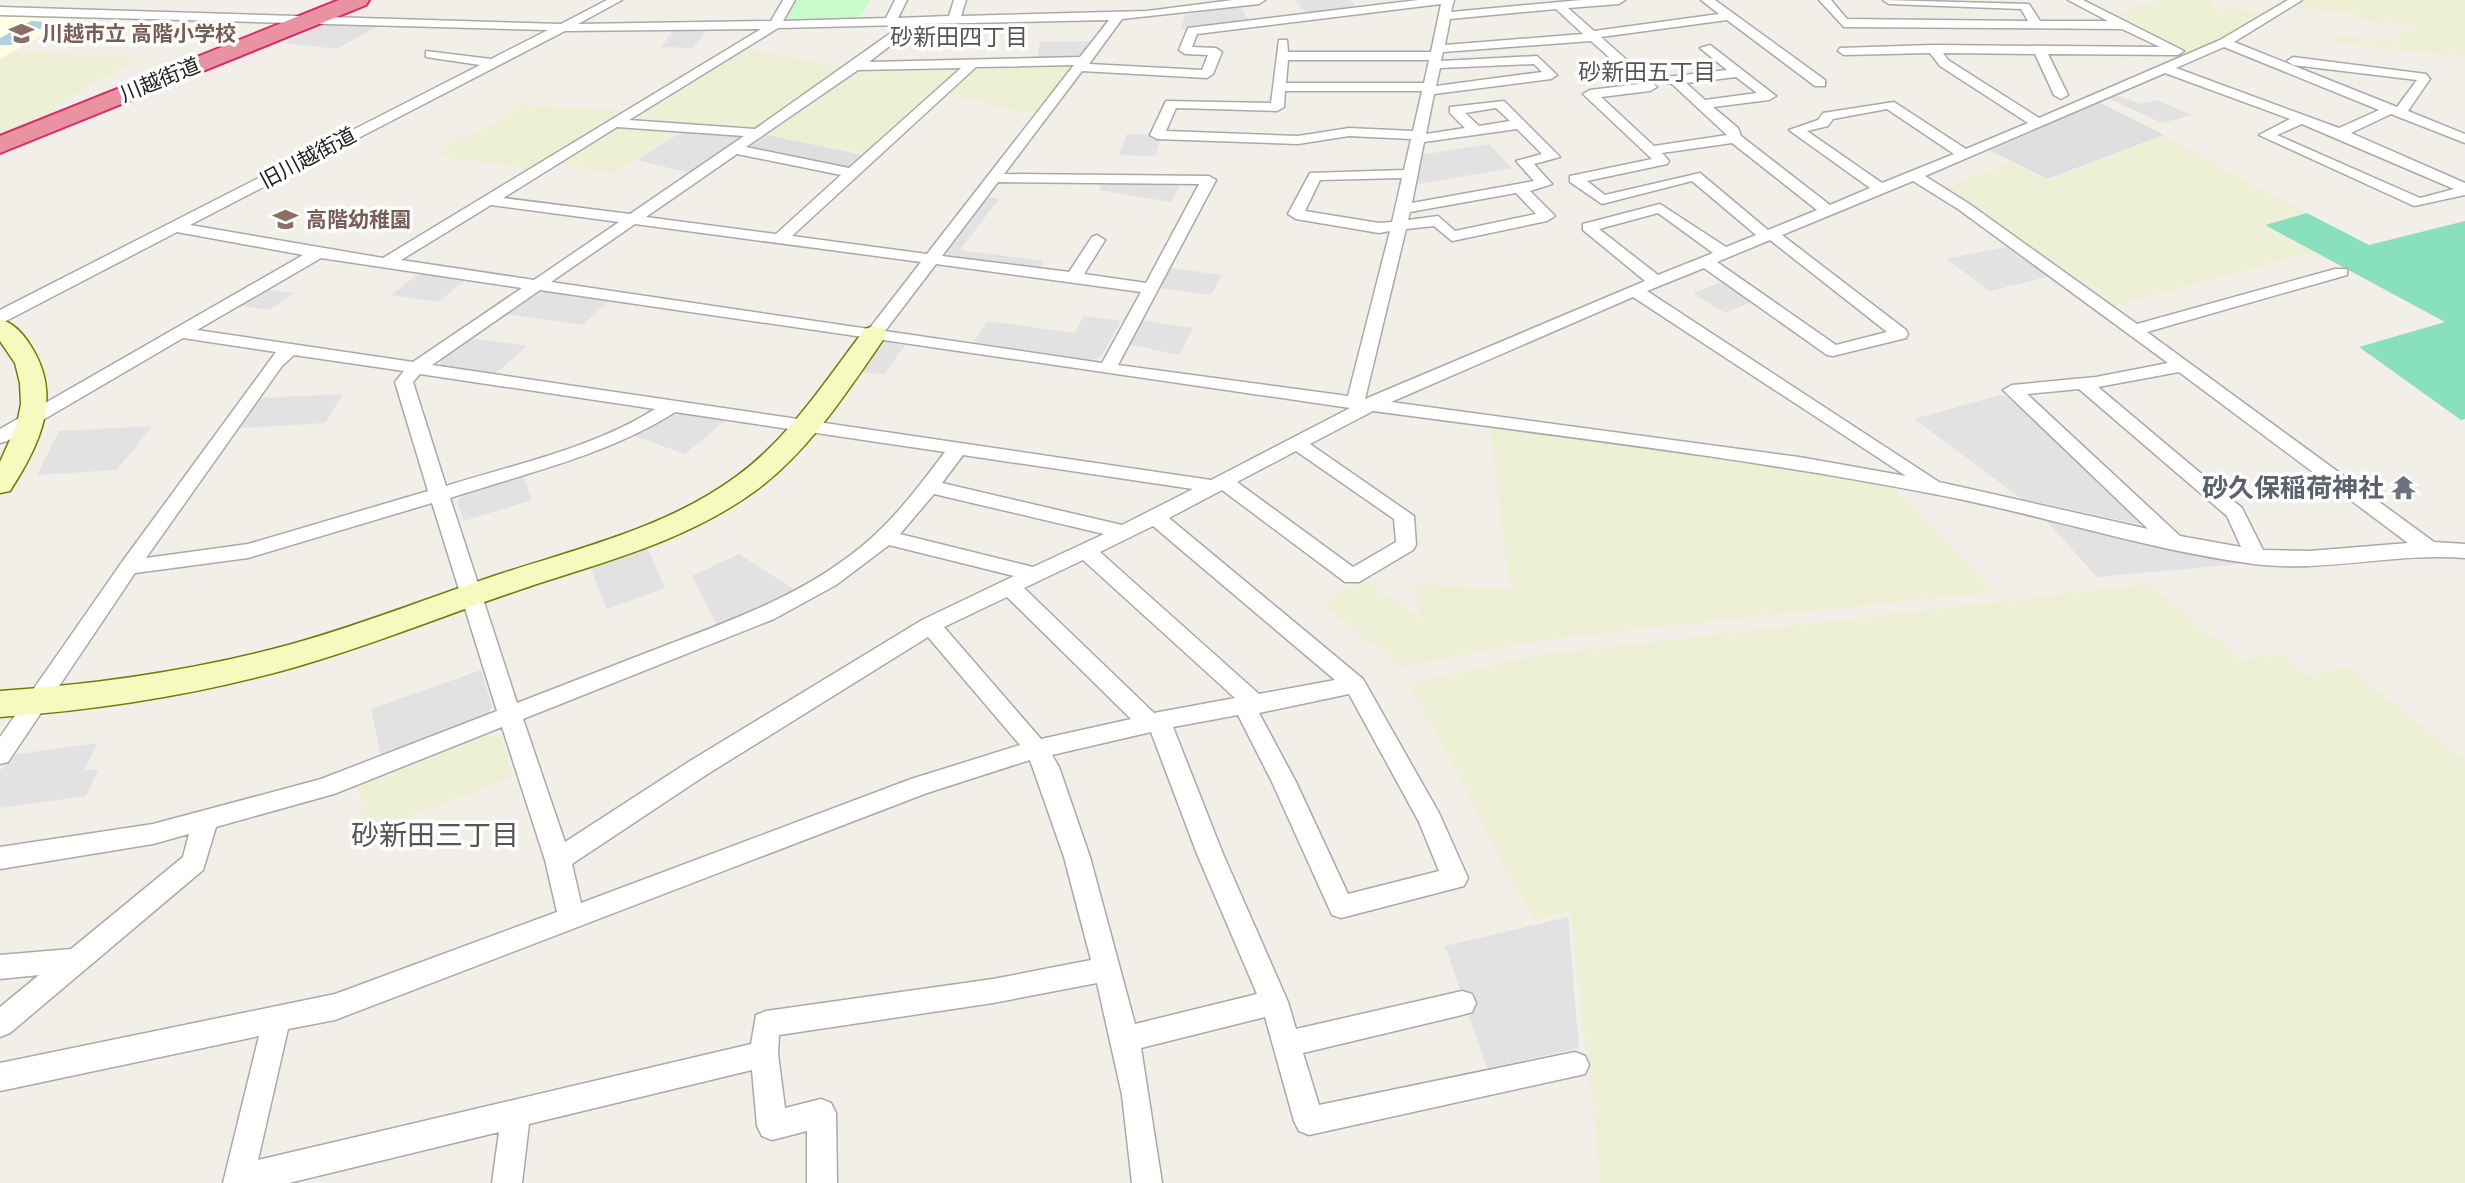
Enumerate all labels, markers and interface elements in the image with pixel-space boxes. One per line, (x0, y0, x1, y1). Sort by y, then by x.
school or university icon: 川越市立 高階小学校 (8, 20, 36, 48)
place label: 川越市立 高階小学校 (42, 21, 236, 46)
district label: 砂新田四丁目 (890, 23, 1028, 51)
street label: 川越街道 (116, 52, 203, 107)
district label: 砂新田五丁目 (1578, 58, 1716, 86)
street label: 旧川越街道 (256, 122, 360, 193)
school or university icon: 高階幼稚園 (272, 206, 300, 234)
place label: 高階幼稚園 (306, 207, 411, 232)
place label: 砂久保稲荷神社 (2202, 472, 2384, 504)
temple icon: 砂久保稲荷神社 (2390, 474, 2418, 502)
district label: 砂新田三丁目 (351, 818, 519, 852)

